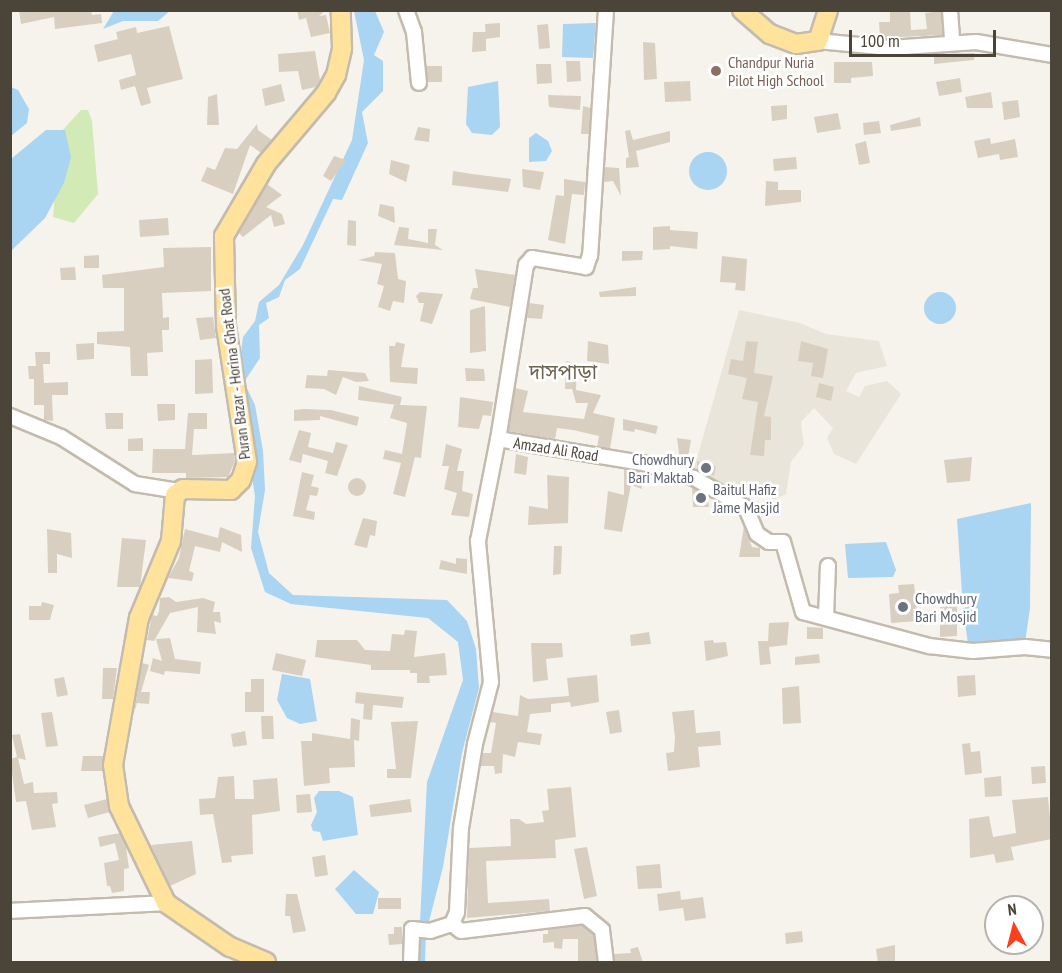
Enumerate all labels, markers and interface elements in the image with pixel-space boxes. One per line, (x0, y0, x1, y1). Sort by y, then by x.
scale bar (852, 18, 999, 56)
text: 100 m (860, 29, 900, 52)
place label: Chandpur Nuria Pilot High School (728, 52, 824, 90)
marker: Chandpur Nuria Pilot High School (709, 64, 723, 78)
street label: Puran Bazar - Horina Ghat Road (214, 287, 254, 461)
district label: দাসপাড়া (529, 360, 597, 384)
street label: Amzad Ali Road (512, 433, 600, 465)
place label: Chowdhury Bari Maktab (628, 449, 694, 487)
marker: Chowdhury Bari Maktab (699, 461, 713, 475)
place label: Baitul Hafiz Jame Masjid (713, 479, 780, 517)
marker: Baitul Hafiz Jame Masjid (694, 491, 708, 505)
place label: Chowdhury Bari Mosjid (915, 588, 977, 626)
marker: Chowdhury Bari Mosjid (896, 600, 910, 614)
north arrow (984, 895, 1044, 955)
text: N (1007, 899, 1018, 920)

